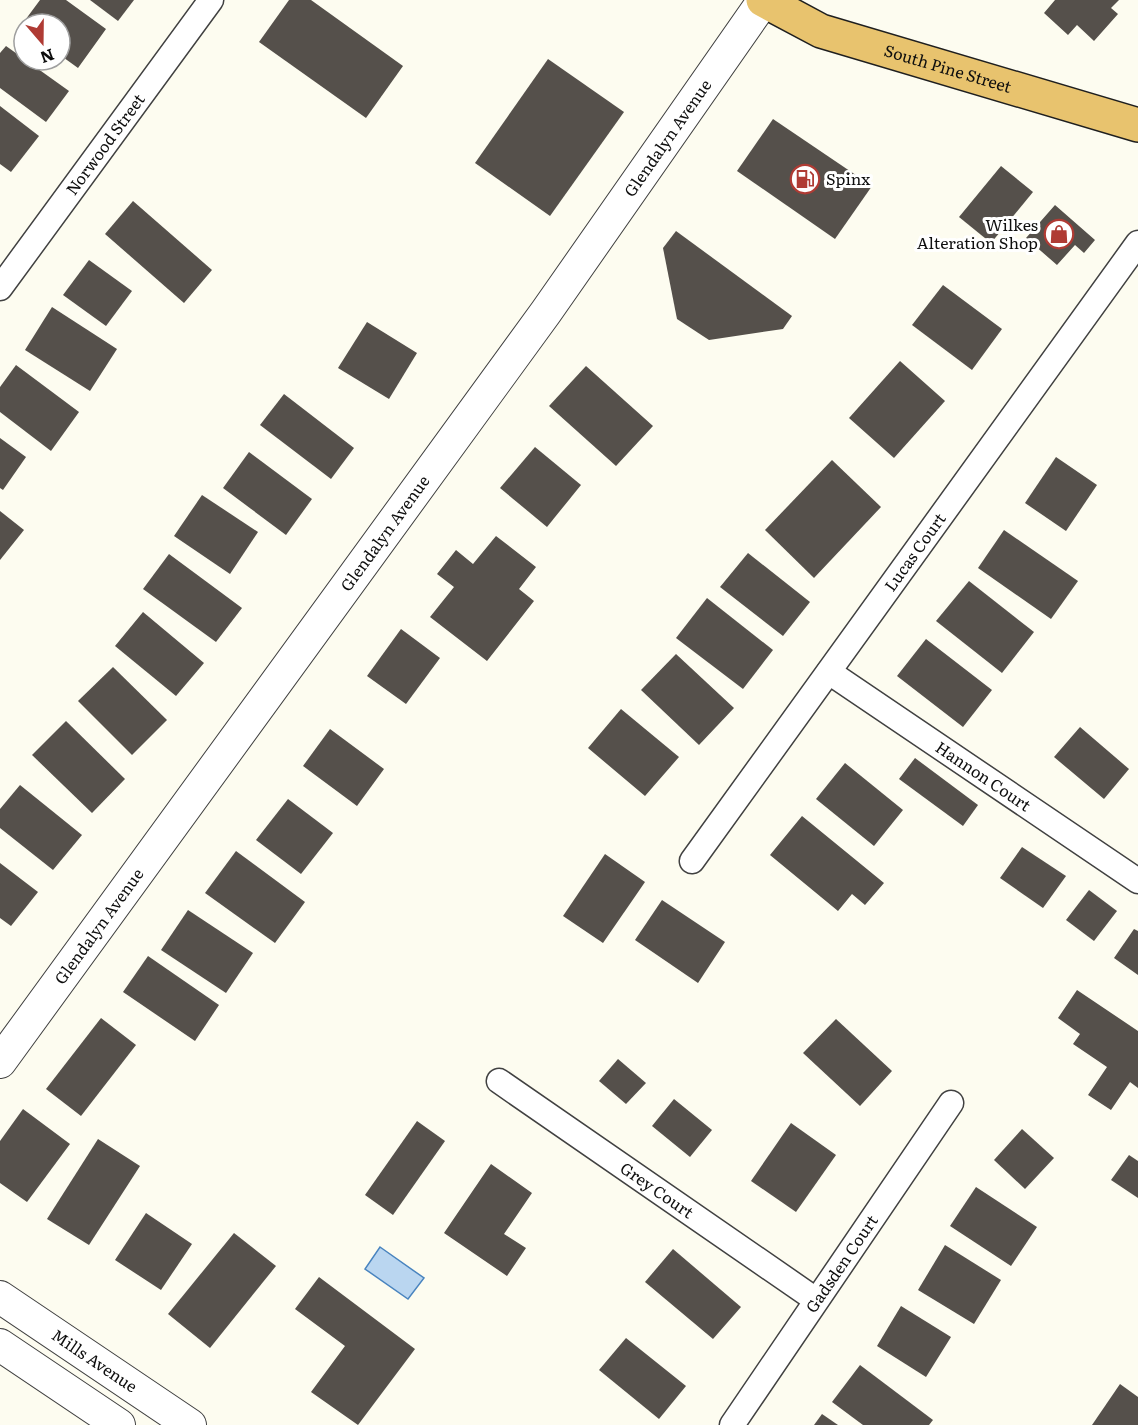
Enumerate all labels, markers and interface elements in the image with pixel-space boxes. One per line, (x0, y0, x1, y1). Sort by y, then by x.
north arrow (12, 12, 72, 72)
street label: South Pine Street (882, 37, 1015, 98)
text: N (37, 43, 58, 71)
street label: Glendalyn Avenue (617, 74, 716, 201)
street label: Norwood Street (59, 88, 150, 200)
fuel station icon: Spinx (789, 163, 821, 195)
place label: Spinx (826, 166, 871, 190)
place label: Wilkes Alteration Shop (917, 212, 1038, 254)
shop icon: Wilkes Alteration Shop (1043, 218, 1075, 250)
street label: Glendalyn Avenue (334, 470, 435, 596)
street label: Lucas Court (878, 507, 951, 596)
street label: Hannon Court (931, 734, 1037, 817)
street label: Glendalyn Avenue (48, 863, 149, 989)
street label: Grey Court (616, 1155, 700, 1224)
street label: Gadsden Court (799, 1209, 883, 1317)
street label: Mills Avenue (47, 1322, 143, 1397)

